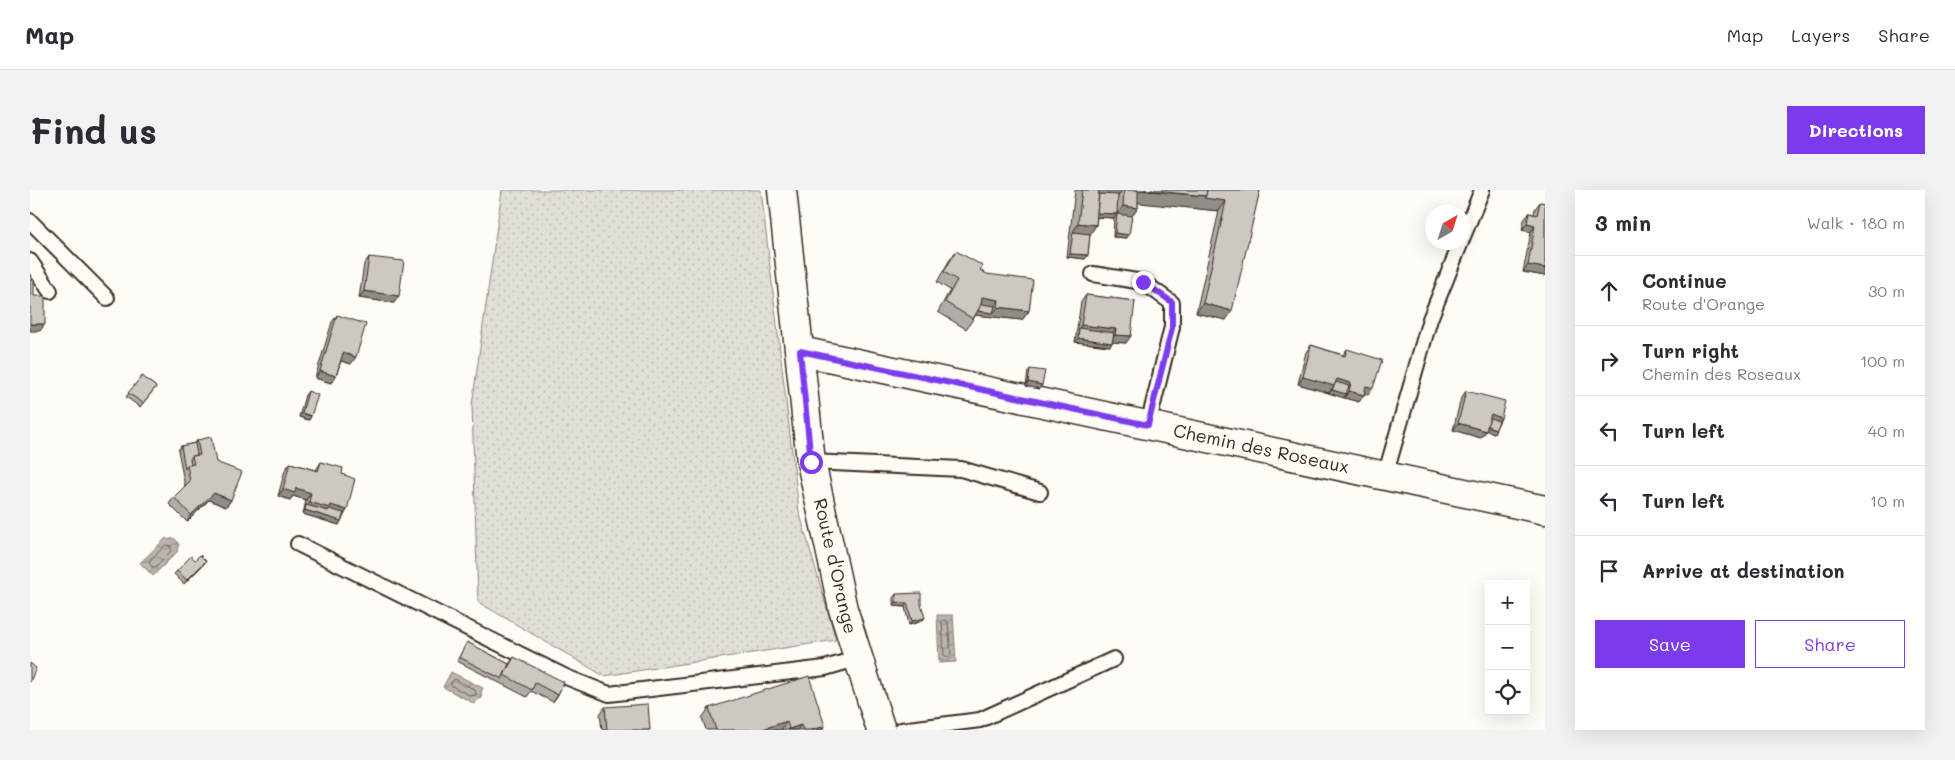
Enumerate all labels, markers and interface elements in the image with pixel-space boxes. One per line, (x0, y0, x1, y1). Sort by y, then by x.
text: Map (25, 19, 74, 50)
text: Map (1727, 23, 1763, 47)
text: Layers (1791, 23, 1850, 47)
text: Share (1878, 23, 1930, 47)
button: Directions (1787, 106, 1925, 154)
text: Find us (30, 107, 157, 153)
north arrow (1425, 205, 1470, 250)
text: 3 min (1595, 209, 1651, 236)
text: Walk · 180 m (1807, 212, 1905, 233)
text: Continue (1642, 268, 1727, 293)
route end (1132, 271, 1155, 294)
icon: ahead (1595, 277, 1623, 305)
text: 30 m (1868, 280, 1905, 301)
text: Route d'Orange (1642, 293, 1765, 314)
text: Turn right (1642, 338, 1739, 363)
icon: right (1595, 347, 1623, 375)
text: 100 m (1860, 350, 1905, 371)
text: Chemin des Roseaux (1642, 363, 1801, 384)
icon: left (1595, 417, 1623, 445)
street label: Chemin des Roseaux (1171, 418, 1351, 478)
text: Turn left (1642, 418, 1725, 443)
text: 40 m (1868, 420, 1905, 441)
route start (800, 451, 823, 474)
icon: left (1595, 487, 1623, 515)
text: Turn left (1642, 488, 1725, 513)
text: 10 m (1870, 490, 1905, 511)
street label: Route d'Orange (809, 496, 863, 636)
icon: arrive (1595, 557, 1623, 585)
text: Arrive at destination (1642, 558, 1845, 583)
map controls (1485, 580, 1530, 715)
button: + (1485, 580, 1530, 625)
button: Save (1595, 620, 1745, 668)
button: Share (1755, 620, 1905, 668)
button: − (1485, 625, 1530, 670)
button: locate (1485, 670, 1530, 715)

